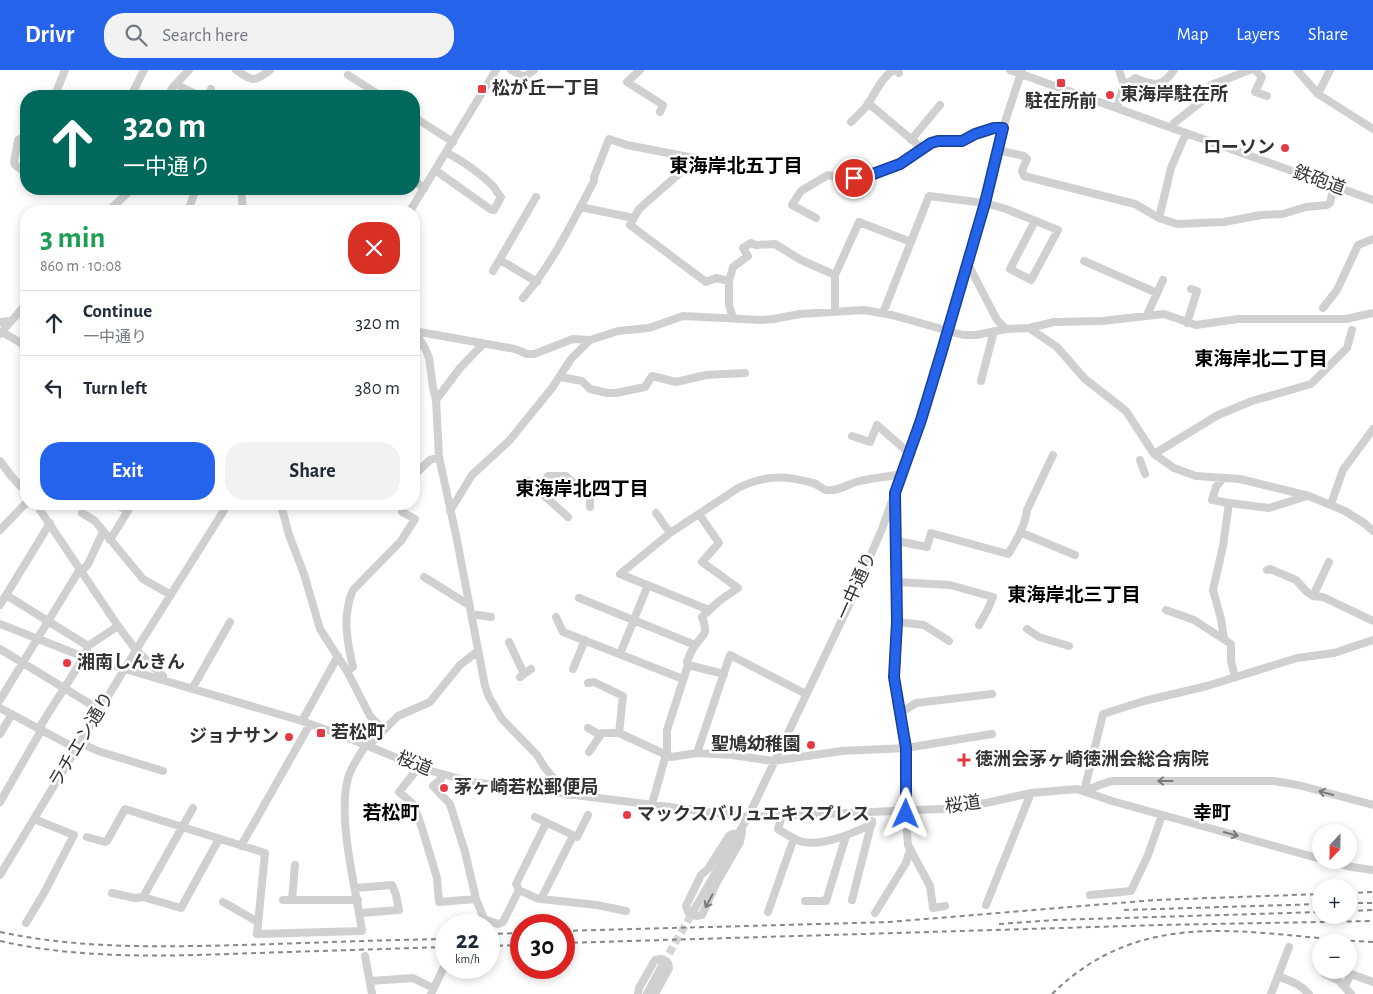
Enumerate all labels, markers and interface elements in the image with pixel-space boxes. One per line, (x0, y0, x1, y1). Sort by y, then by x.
search box (104, 13, 454, 58)
icon: search (122, 21, 150, 49)
text: Drivr (25, 23, 74, 47)
text: Search here (162, 26, 248, 45)
text: Map (1177, 26, 1208, 44)
text: Layers (1236, 26, 1280, 44)
text: Share (1308, 26, 1348, 44)
marker: 駐在所前 (1055, 77, 1067, 89)
place label: 松が丘一丁目 (492, 78, 600, 98)
marker: 松が丘一丁目 (476, 83, 488, 95)
place label: 東海岸駐在所 (1120, 84, 1228, 104)
marker: 東海岸駐在所 (1104, 89, 1116, 101)
place label: 駐在所前 (1025, 91, 1097, 111)
text: 320 m (123, 109, 206, 144)
icon: ahead (40, 110, 105, 175)
place label: ローソン (1203, 139, 1275, 157)
marker: ローソン (1279, 142, 1291, 154)
district label: 東海岸北五丁目 (669, 155, 803, 176)
text: 一中通り (123, 156, 211, 178)
pin (833, 157, 875, 199)
street label: 鉄砲道 (1291, 161, 1348, 199)
icon: arrive (840, 164, 868, 192)
button: close (348, 222, 400, 274)
text: 3 min (40, 223, 105, 253)
text: 860 m · 10:08 (40, 258, 122, 274)
text: Continue (83, 302, 152, 321)
icon: ahead (40, 309, 68, 337)
text: 320 m (355, 314, 400, 333)
text: 一中通り (83, 329, 147, 345)
district label: 東海岸北二丁目 (1194, 348, 1328, 369)
icon: left (40, 374, 68, 402)
text: Turn left (83, 379, 147, 398)
text: 380 m (355, 379, 400, 398)
button: Exit (40, 442, 215, 500)
button: Share (225, 442, 400, 500)
district label: 東海岸北四丁目 (515, 478, 649, 499)
street label: 一中通り (833, 549, 880, 623)
district label: 東海岸北三丁目 (1007, 584, 1141, 605)
place label: 湘南しんきん (77, 652, 185, 672)
marker: 湘南しんきん (61, 657, 73, 669)
street label: ラチエン通り (46, 689, 118, 791)
place label: 若松町 (331, 723, 385, 742)
place label: ジョナサン (189, 727, 279, 746)
marker: 若松町 (315, 727, 327, 739)
marker: ジョナサン (283, 731, 295, 743)
place label: 聖鳩幼稚園 (711, 734, 801, 754)
marker: 聖鳩幼稚園 (805, 739, 817, 751)
street label: 桜道 (394, 747, 435, 779)
place label: 徳洲会茅ヶ崎徳洲会総合病院 (975, 749, 1209, 769)
marker: 徳洲会茅ヶ崎徳洲会総合病院 (957, 753, 971, 767)
one-way arrow (1157, 776, 1174, 786)
place label: 茅ヶ崎若松郵便局 (454, 777, 598, 797)
marker: 茅ヶ崎若松郵便局 (438, 782, 450, 794)
position arrow (879, 787, 931, 839)
one-way arrow (1318, 788, 1334, 797)
street label: 桜道 (944, 792, 982, 816)
district label: 若松町 (362, 803, 420, 823)
district label: 幸町 (1193, 803, 1231, 823)
place label: マックスバリュエキスプレス (637, 804, 870, 824)
marker: マックスバリュエキスプレス (621, 809, 633, 821)
north arrow (1312, 824, 1358, 869)
map controls (1312, 824, 1357, 979)
one-way arrow (1222, 830, 1238, 840)
button: + (1312, 879, 1357, 924)
one-way arrow (704, 894, 714, 909)
speed limit sign: 30 (510, 914, 575, 979)
text: 22 (456, 928, 479, 953)
button: − (1312, 934, 1357, 979)
text: km/h (455, 953, 480, 965)

